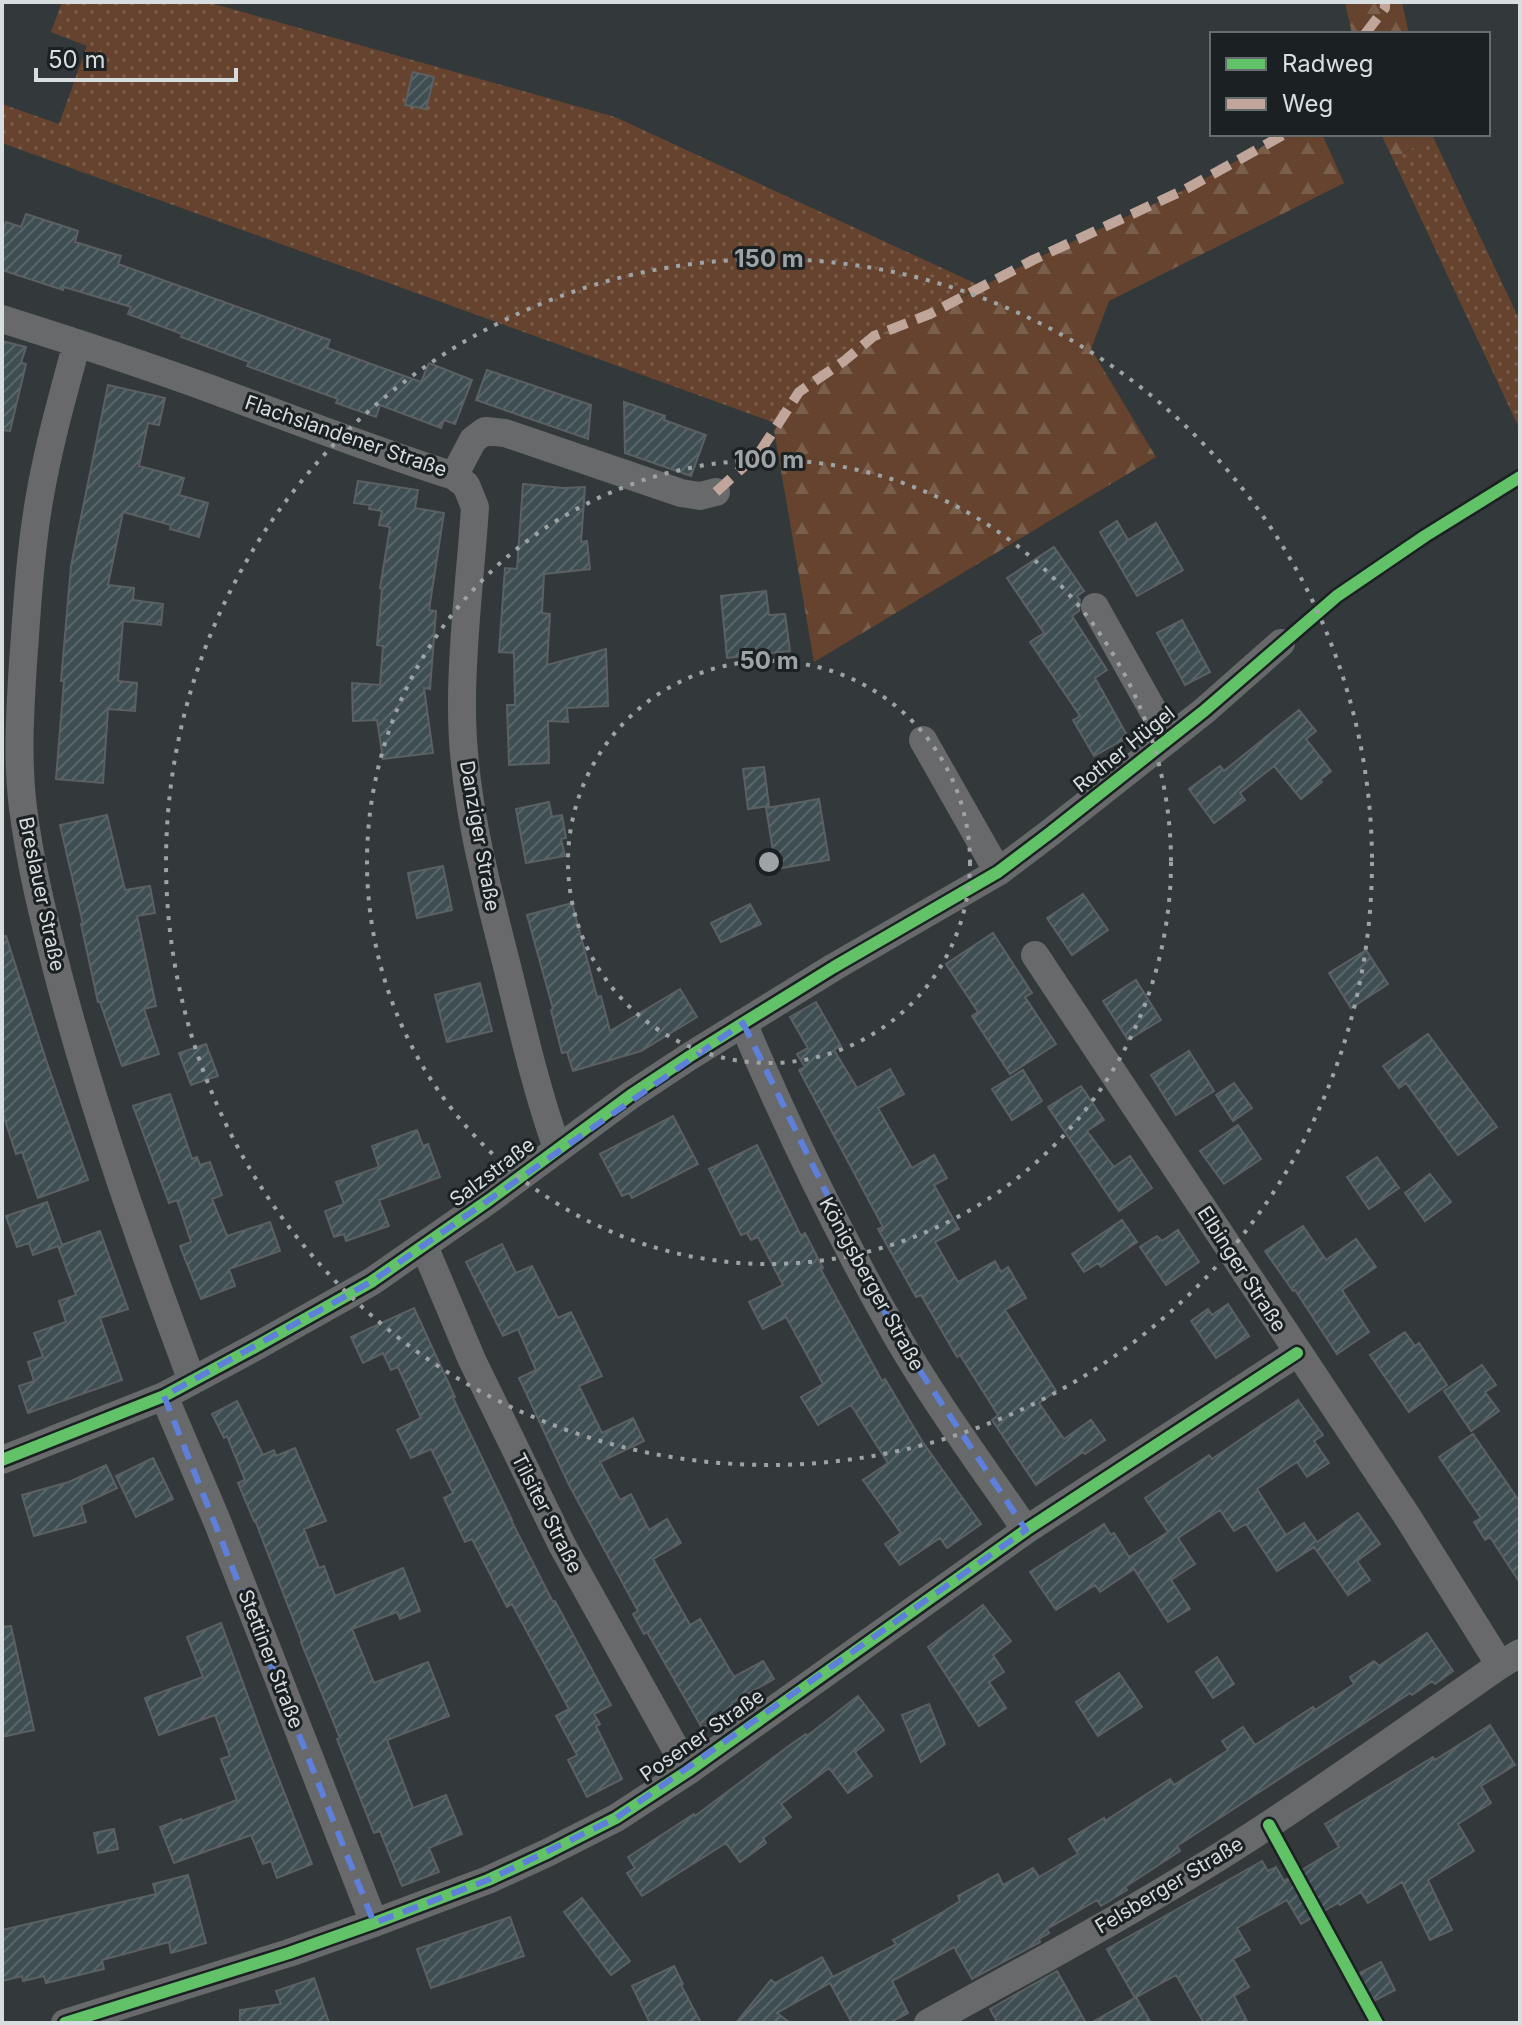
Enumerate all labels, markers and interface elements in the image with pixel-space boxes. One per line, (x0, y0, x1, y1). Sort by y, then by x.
scale bar (36, 32, 236, 82)
legend (1210, 32, 1490, 136)
text: 50 m (48, 45, 106, 74)
text: Radweg (1282, 49, 1373, 78)
text: Weg (1282, 89, 1333, 118)
text: 150 m (734, 244, 804, 273)
street label: Flachslandener Straße (242, 390, 450, 482)
text: 100 m (734, 445, 804, 474)
text: 50 m (739, 646, 799, 675)
street label: Rother Hügel (1069, 701, 1179, 797)
street label: Danziger Straße (455, 759, 505, 913)
street label: Breslauer Straße (14, 815, 70, 973)
centre of rings (755, 848, 783, 876)
street label: Salzstraße (445, 1132, 539, 1212)
street label: Königsberger Straße (814, 1193, 930, 1375)
street label: Elbinger Straße (1192, 1202, 1292, 1336)
street label: Tilsiter Straße (507, 1449, 587, 1577)
street label: Stettiner Straße (233, 1586, 309, 1732)
street label: Posener Straße (635, 1683, 769, 1787)
street label: Felsberger Straße (1091, 1831, 1247, 1939)

